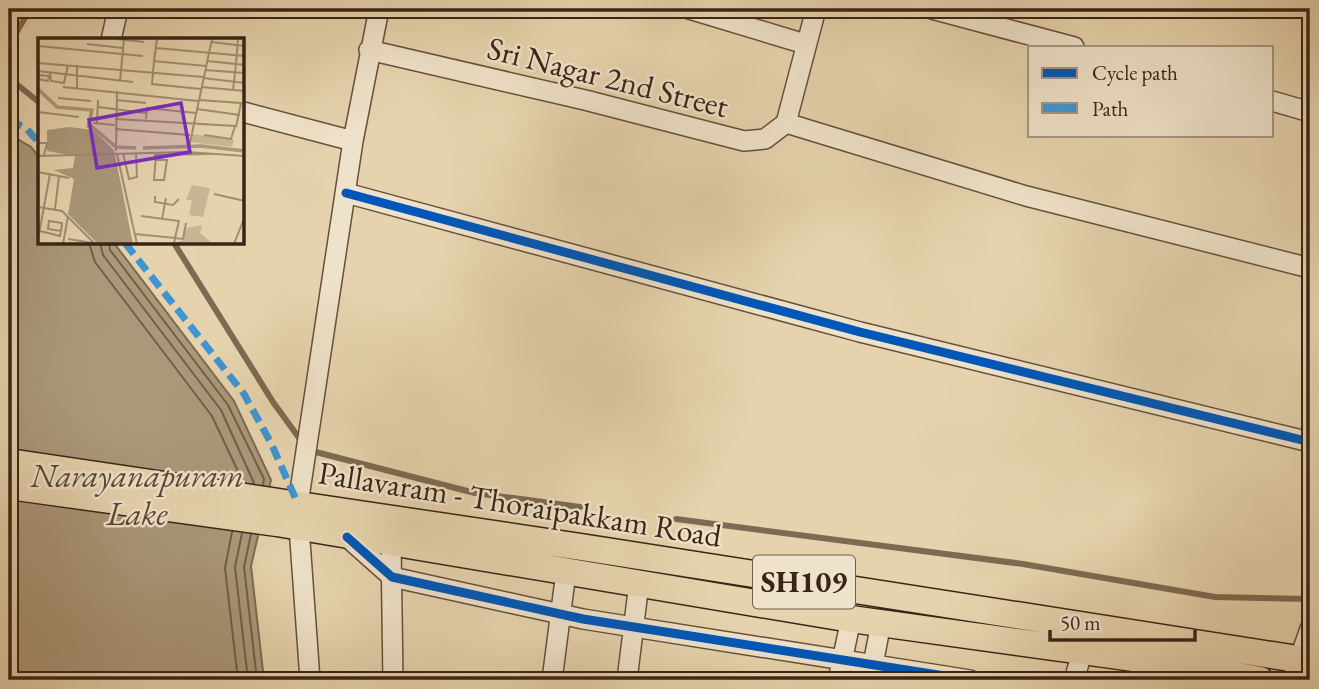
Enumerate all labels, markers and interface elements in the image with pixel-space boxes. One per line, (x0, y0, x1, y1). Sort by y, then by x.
street label: Sri Nagar 2nd Street (483, 27, 733, 127)
inset map (38, 38, 245, 245)
legend (1028, 46, 1274, 136)
text: Cycle path (1092, 59, 1178, 86)
text: Path (1092, 95, 1129, 122)
street label: Pallavaram - Thoraipakkam Road (316, 451, 725, 557)
water label: Narayanapuram Lake (29, 454, 244, 535)
road number: SH109 (753, 555, 855, 608)
scale bar (1050, 598, 1195, 642)
text: 50 m (1060, 609, 1101, 636)

